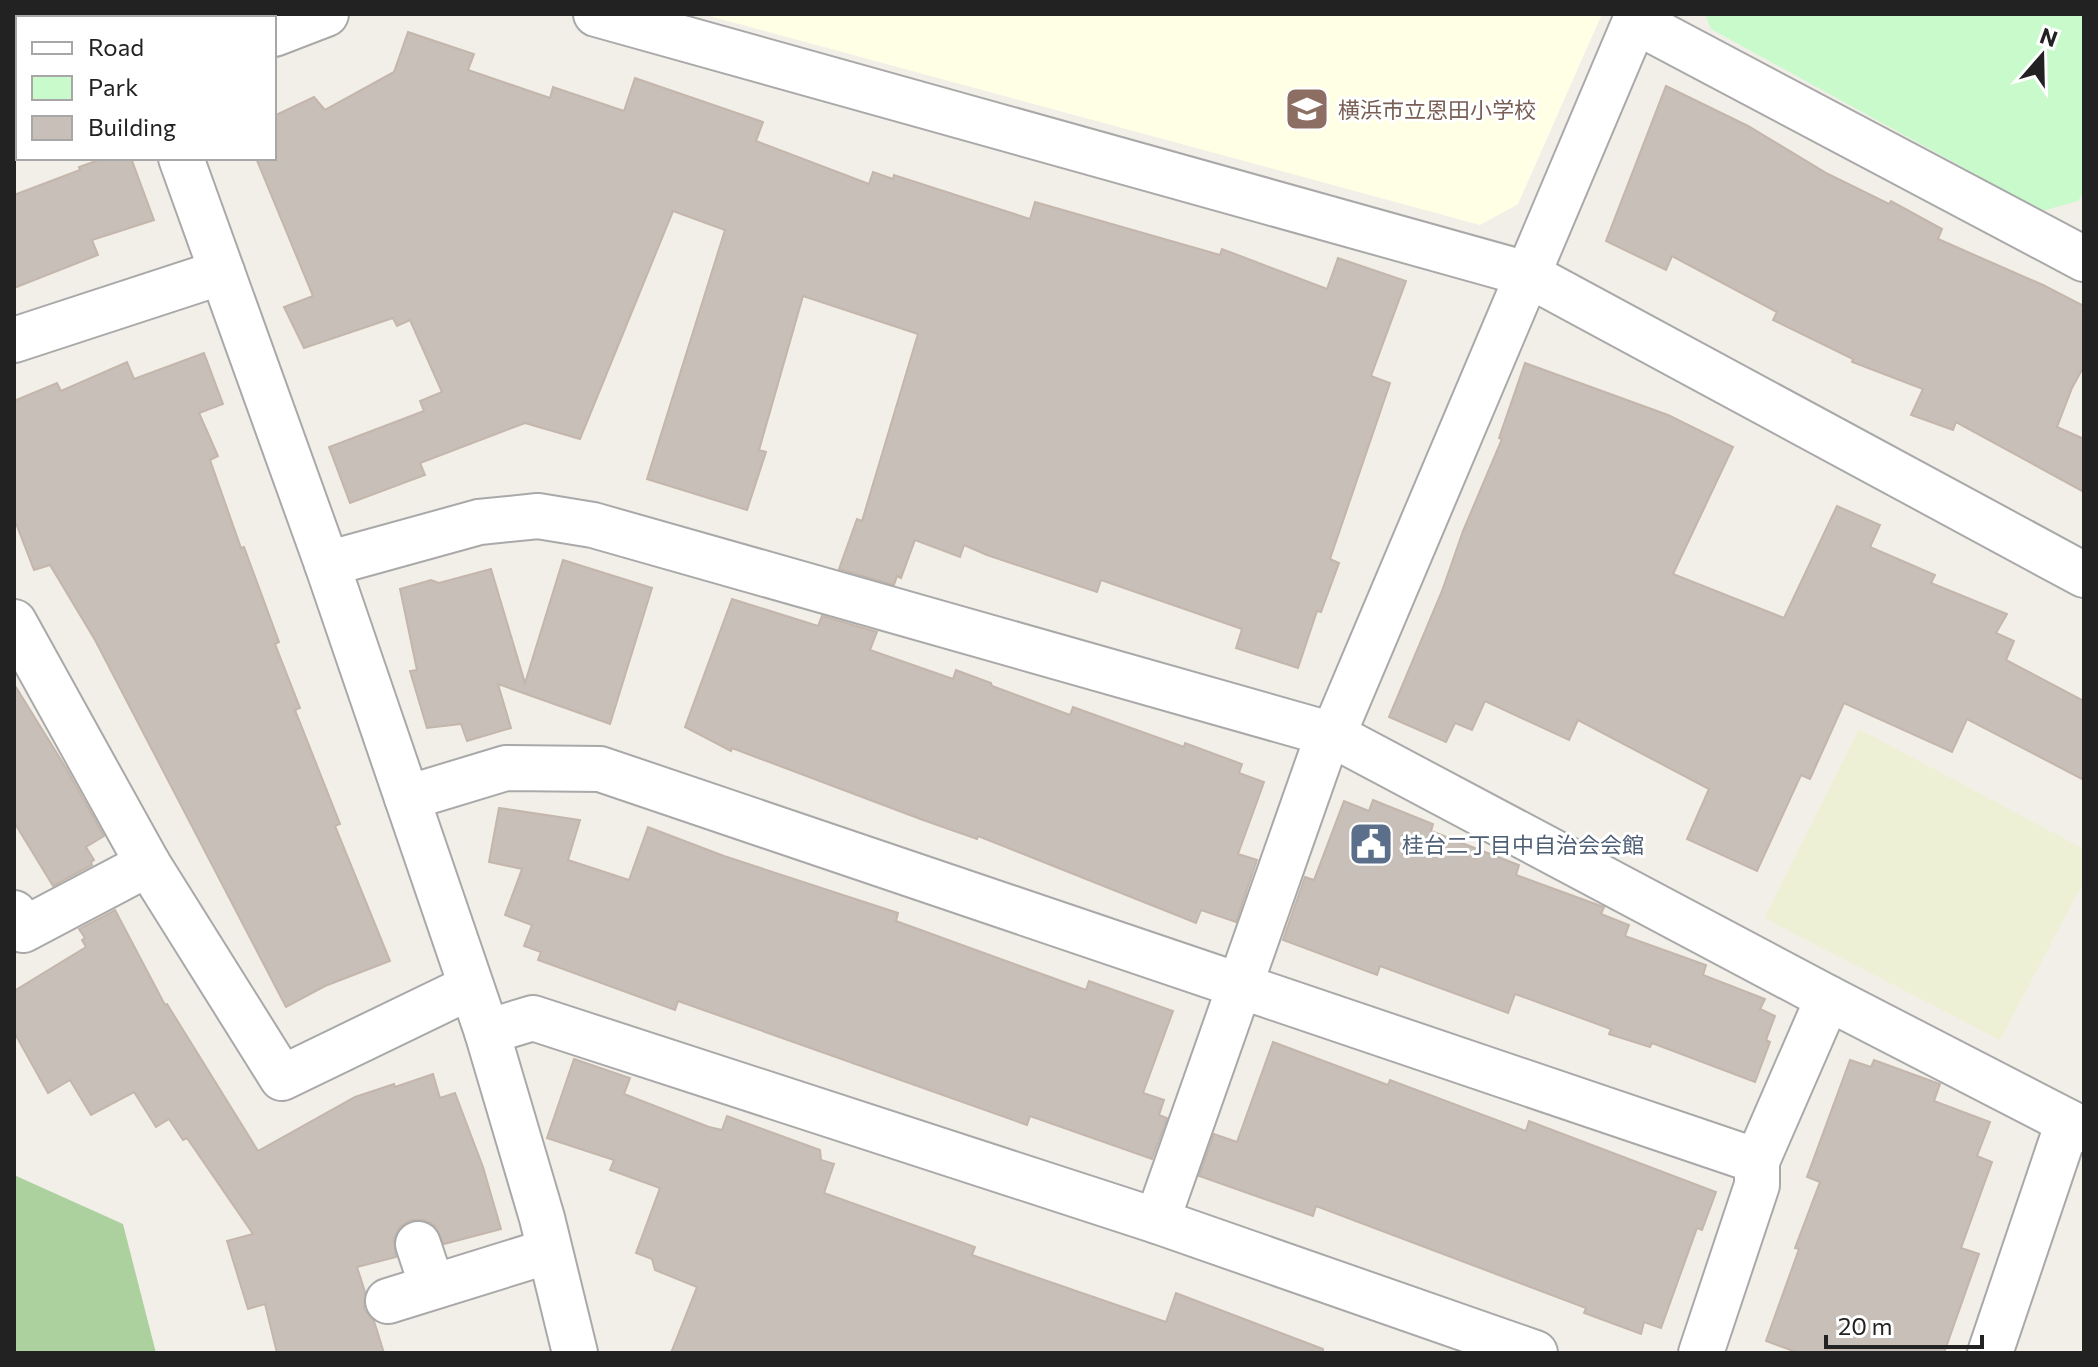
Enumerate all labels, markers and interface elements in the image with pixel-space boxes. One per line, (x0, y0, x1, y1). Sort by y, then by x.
legend (16, 16, 276, 160)
north arrow (2002, 16, 2082, 96)
text: N (2037, 21, 2061, 52)
text: Road (88, 32, 144, 61)
text: Park (88, 72, 138, 101)
school or university icon: 横浜市立恩田小学校 (1283, 85, 1331, 133)
place label: 横浜市立恩田小学校 (1338, 96, 1536, 123)
text: Building (88, 112, 176, 141)
public building icon: 桂台二丁目中自治会会館 (1347, 820, 1395, 868)
place label: 桂台二丁目中自治会会館 (1402, 831, 1644, 858)
scale bar (1826, 1299, 1982, 1349)
text: 20 m (1838, 1311, 1892, 1340)

